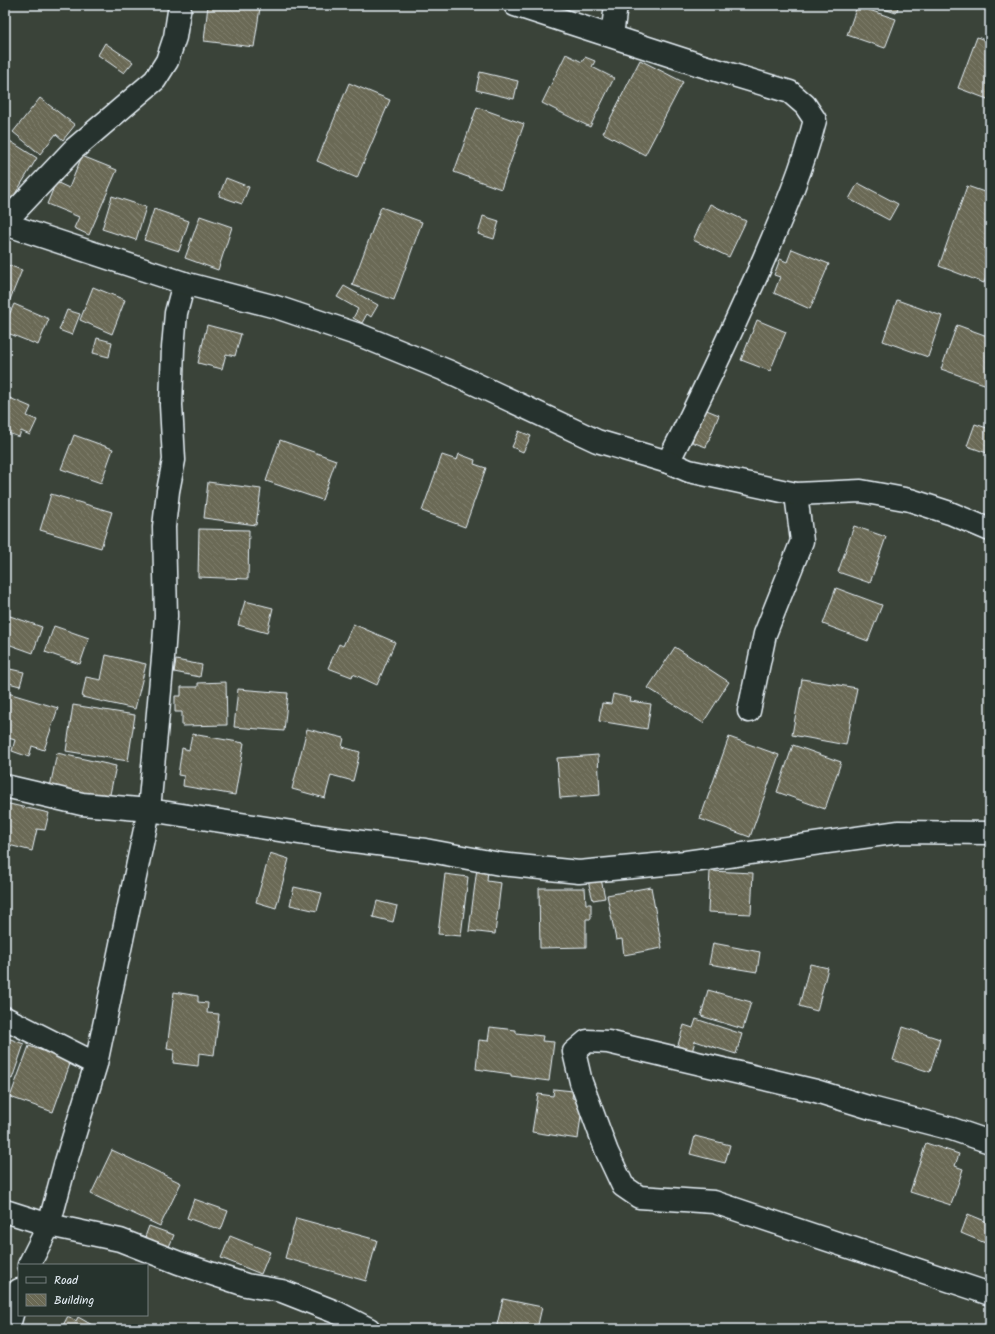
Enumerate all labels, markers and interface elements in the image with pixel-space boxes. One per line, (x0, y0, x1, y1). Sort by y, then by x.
legend (18, 1264, 148, 1316)
text: Road (54, 1271, 79, 1290)
text: Building (54, 1291, 94, 1310)

